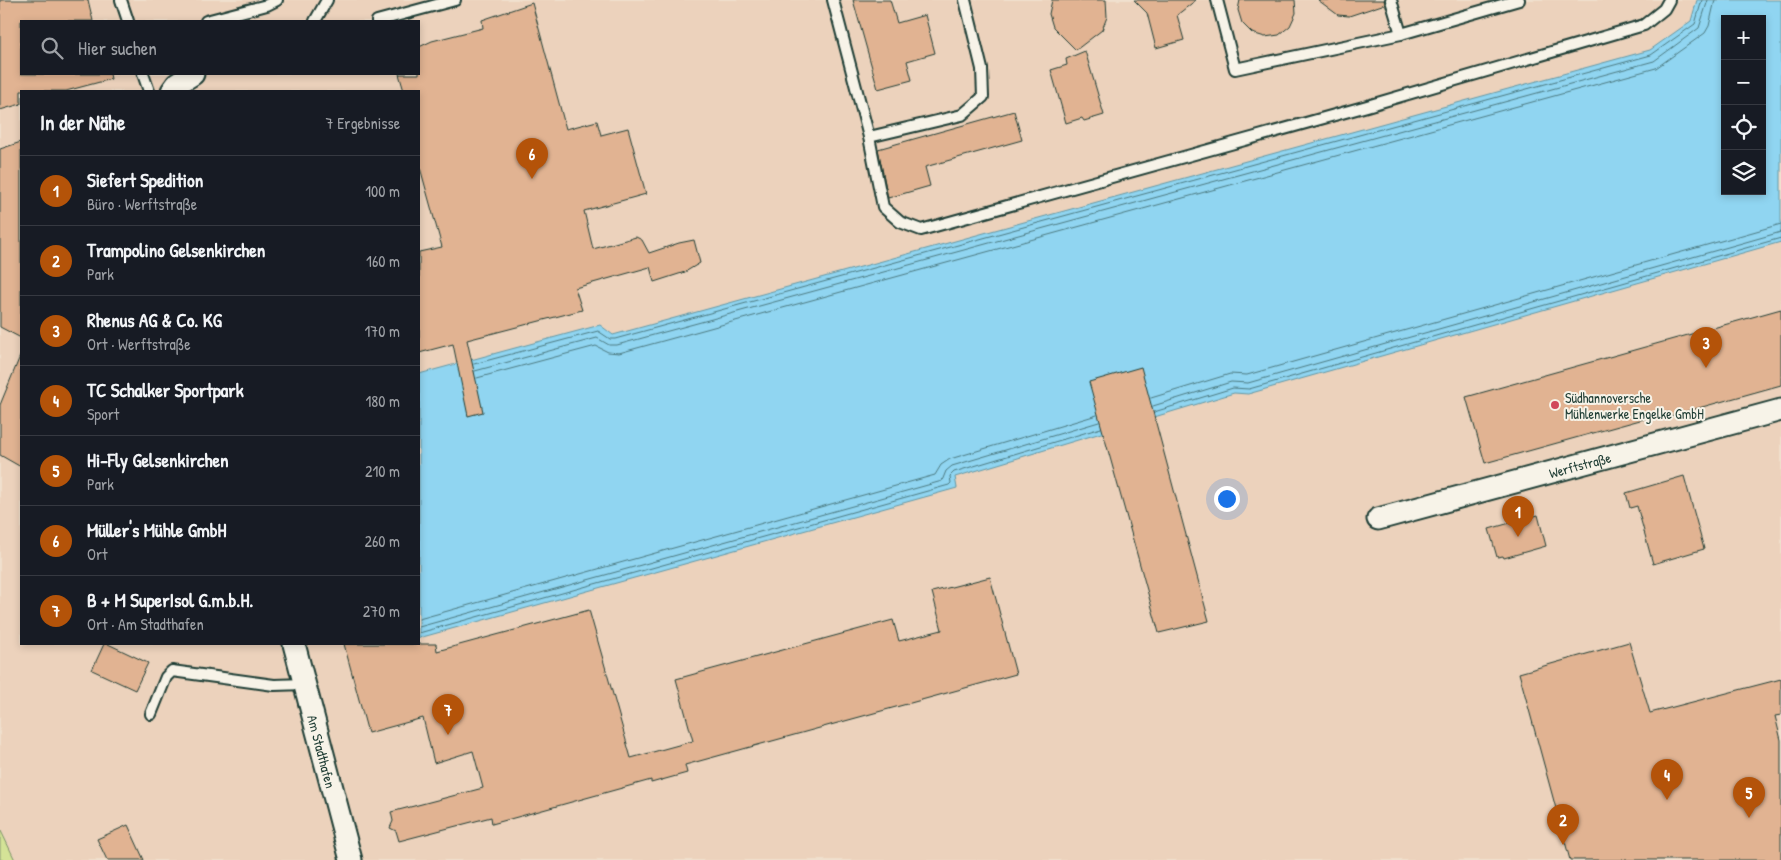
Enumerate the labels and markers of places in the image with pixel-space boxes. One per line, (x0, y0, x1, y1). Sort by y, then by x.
pin: 6 (516, 138, 548, 179)
pin: 3 (1690, 327, 1722, 368)
place label: Südhannoversche Mühlenwerke Engelke GmbH (1565, 388, 1704, 424)
marker: Südhannoversche Mühlenwerke Engelke GmbH (1549, 399, 1561, 411)
pin: 1 (1502, 496, 1534, 537)
pin: 7 (432, 694, 464, 735)
pin: 4 (1651, 759, 1683, 800)
pin: 5 (1733, 777, 1765, 818)
pin: 2 (1547, 804, 1579, 845)

